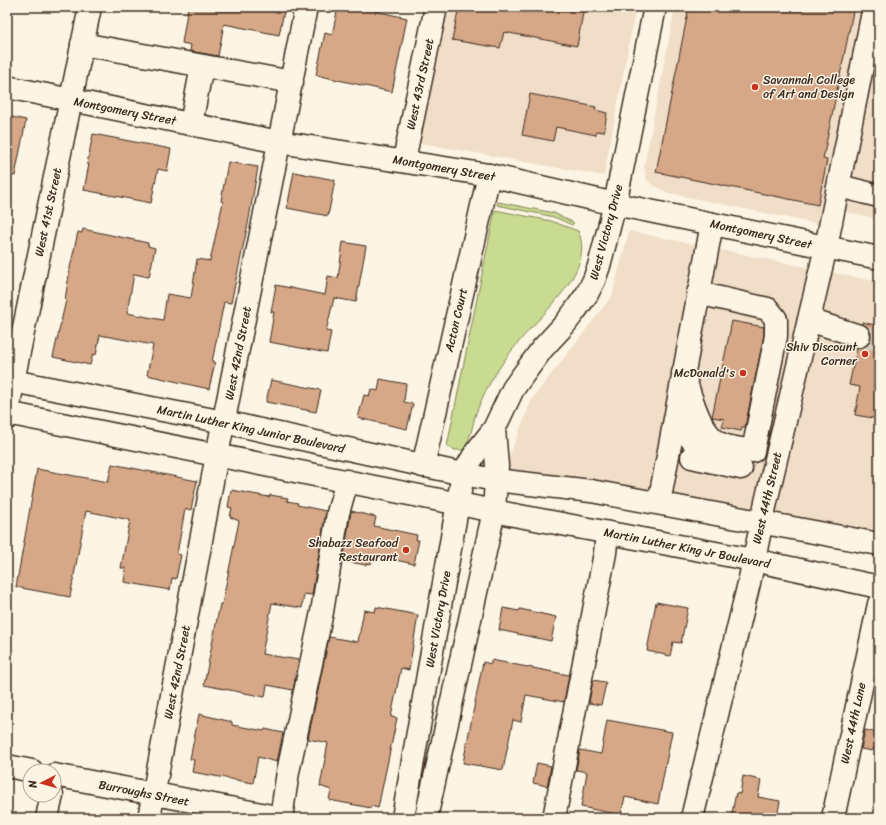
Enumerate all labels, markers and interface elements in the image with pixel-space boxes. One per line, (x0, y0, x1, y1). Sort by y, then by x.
street label: West 43rd Street (400, 36, 440, 132)
place label: Savannah College of Art and Design (763, 69, 855, 105)
marker: Savannah College of Art and Design (750, 82, 760, 92)
street label: Montgomery Street (72, 90, 179, 132)
street label: Montgomery Street (391, 148, 498, 188)
street label: West 41st Street (28, 165, 68, 259)
street label: West Victory Drive (583, 182, 629, 282)
street label: Montgomery Street (708, 212, 815, 256)
street label: Acton Court (438, 286, 474, 355)
street label: West 42nd Street (218, 304, 258, 402)
place label: Shiv Discount Corner (786, 336, 858, 372)
marker: Shiv Discount Corner (860, 349, 870, 359)
place label: McDonald's (674, 362, 735, 384)
marker: McDonald's (738, 368, 748, 378)
street label: Martin Luther King Junior Boulevard (155, 398, 348, 460)
street label: West 44th Street (746, 450, 788, 546)
street label: Martin Luther King Jr Boulevard (602, 521, 774, 575)
place label: Shabazz Seafood Restaurant (308, 532, 399, 568)
marker: Shabazz Seafood Restaurant (401, 545, 411, 555)
street label: West Victory Drive (419, 569, 457, 669)
street label: West 42nd Street (157, 623, 197, 721)
street label: West 44th Lane (834, 680, 872, 766)
north arrow (22, 763, 62, 803)
street label: Burroughs Street (97, 773, 191, 813)
text: N (23, 779, 43, 790)

